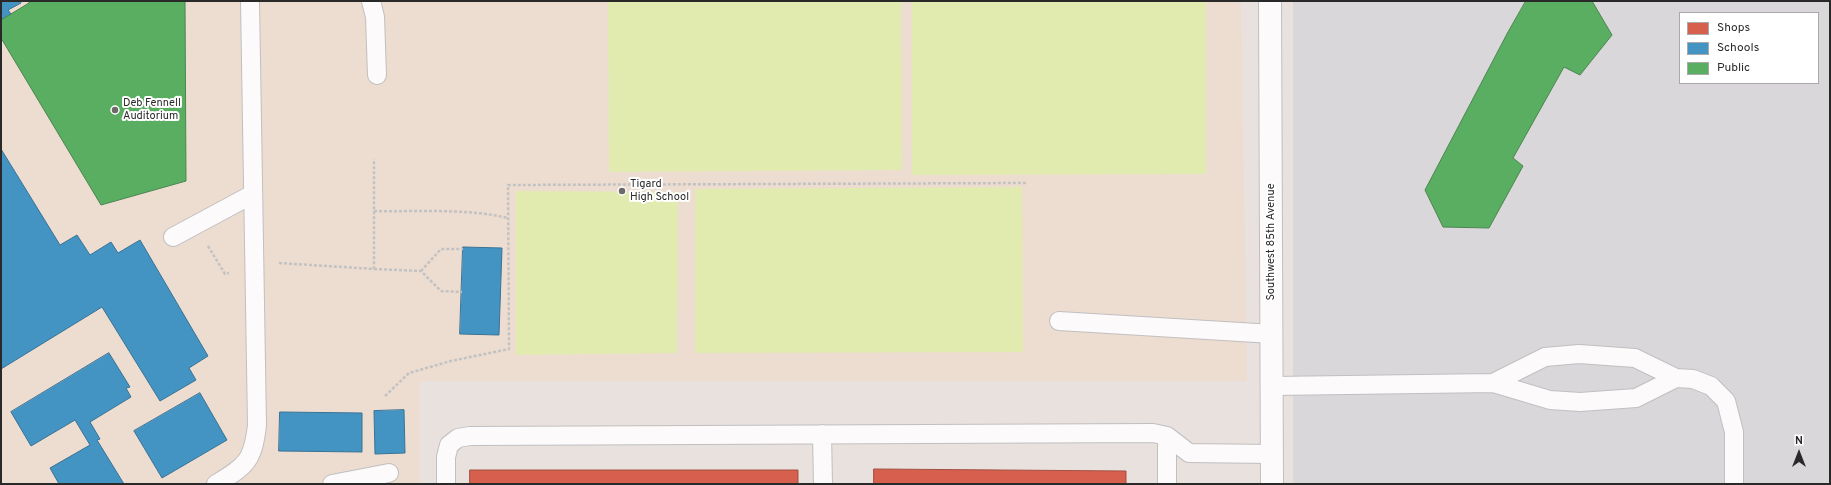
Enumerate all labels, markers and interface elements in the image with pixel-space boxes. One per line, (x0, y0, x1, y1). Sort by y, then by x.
legend (1679, 12, 1819, 84)
text: Shops (1717, 20, 1750, 36)
text: Schools (1717, 40, 1759, 56)
text: Public (1717, 60, 1750, 76)
place label: Deb Fennell Auditorium (123, 97, 181, 123)
marker: Deb Fennell Auditorium (110, 105, 120, 115)
place label: Tigard High School (630, 178, 689, 204)
street label: Southwest 85th Avenue (1265, 183, 1279, 301)
marker: Tigard High School (617, 186, 627, 196)
north arrow (1779, 433, 1819, 473)
text: N (1795, 434, 1803, 448)

